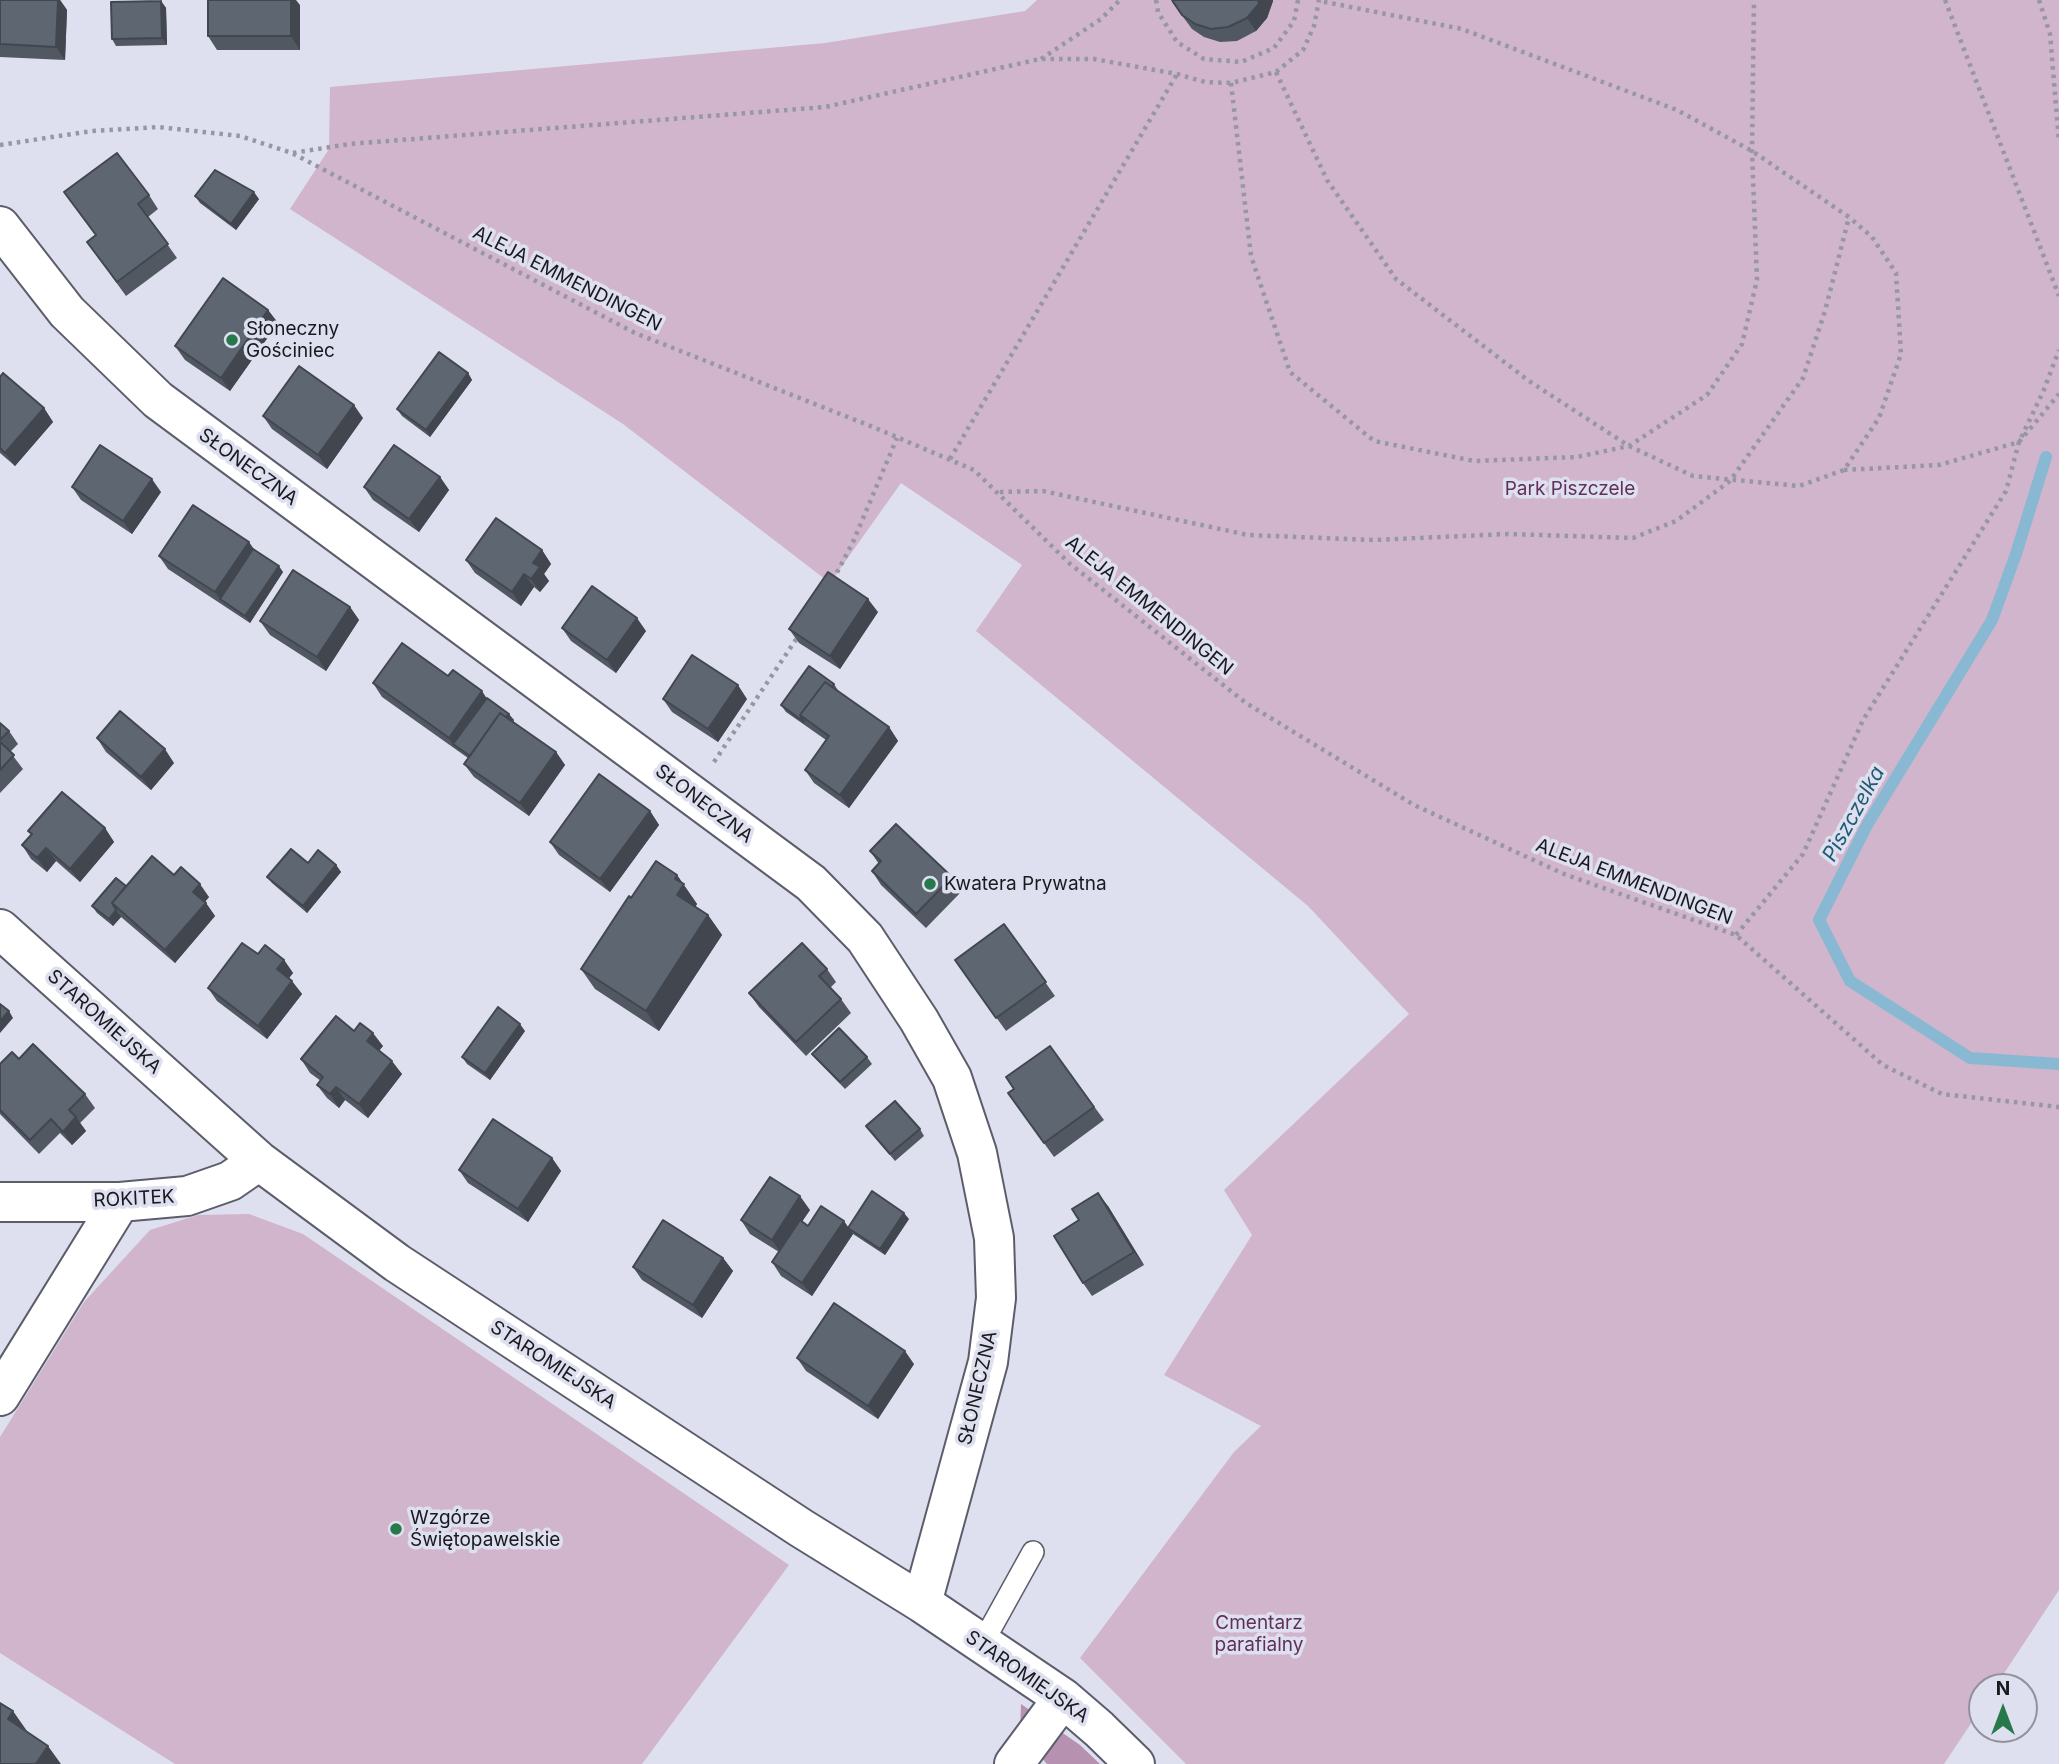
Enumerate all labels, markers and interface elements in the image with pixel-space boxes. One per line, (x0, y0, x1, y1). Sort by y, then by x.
street label: ALEJA EMMENDINGEN (469, 221, 665, 337)
place label: Słoneczny Gościniec (246, 318, 339, 362)
marker: Słoneczny Gościniec (224, 332, 240, 348)
street label: SŁONECZNA (194, 424, 302, 510)
park label: Park Piszczele (1505, 478, 1635, 500)
street label: ALEJA EMMENDINGEN (1061, 531, 1237, 681)
street label: SŁONECZNA (651, 760, 757, 848)
water label: Piszczelka (1818, 762, 1890, 866)
street label: ALEJA EMMENDINGEN (1532, 834, 1736, 930)
place label: Kwatera Prywatna (944, 873, 1107, 895)
marker: Kwatera Prywatna (922, 876, 938, 892)
street label: STAROMIEJSKA (42, 965, 166, 1079)
street label: ROKITEK (93, 1185, 175, 1213)
street label: STAROMIEJSKA (486, 1316, 620, 1414)
street label: SŁONECZNA (954, 1329, 1002, 1447)
place label: Wzgórze Świętopawelskie (410, 1507, 560, 1551)
marker: Wzgórze Świętopawelskie (388, 1521, 404, 1537)
park label: Cmentarz parafialny (1215, 1612, 1303, 1656)
street label: STAROMIEJSKA (961, 1626, 1093, 1728)
north arrow (1968, 1673, 2038, 1743)
text: N (1996, 1677, 2010, 1700)

